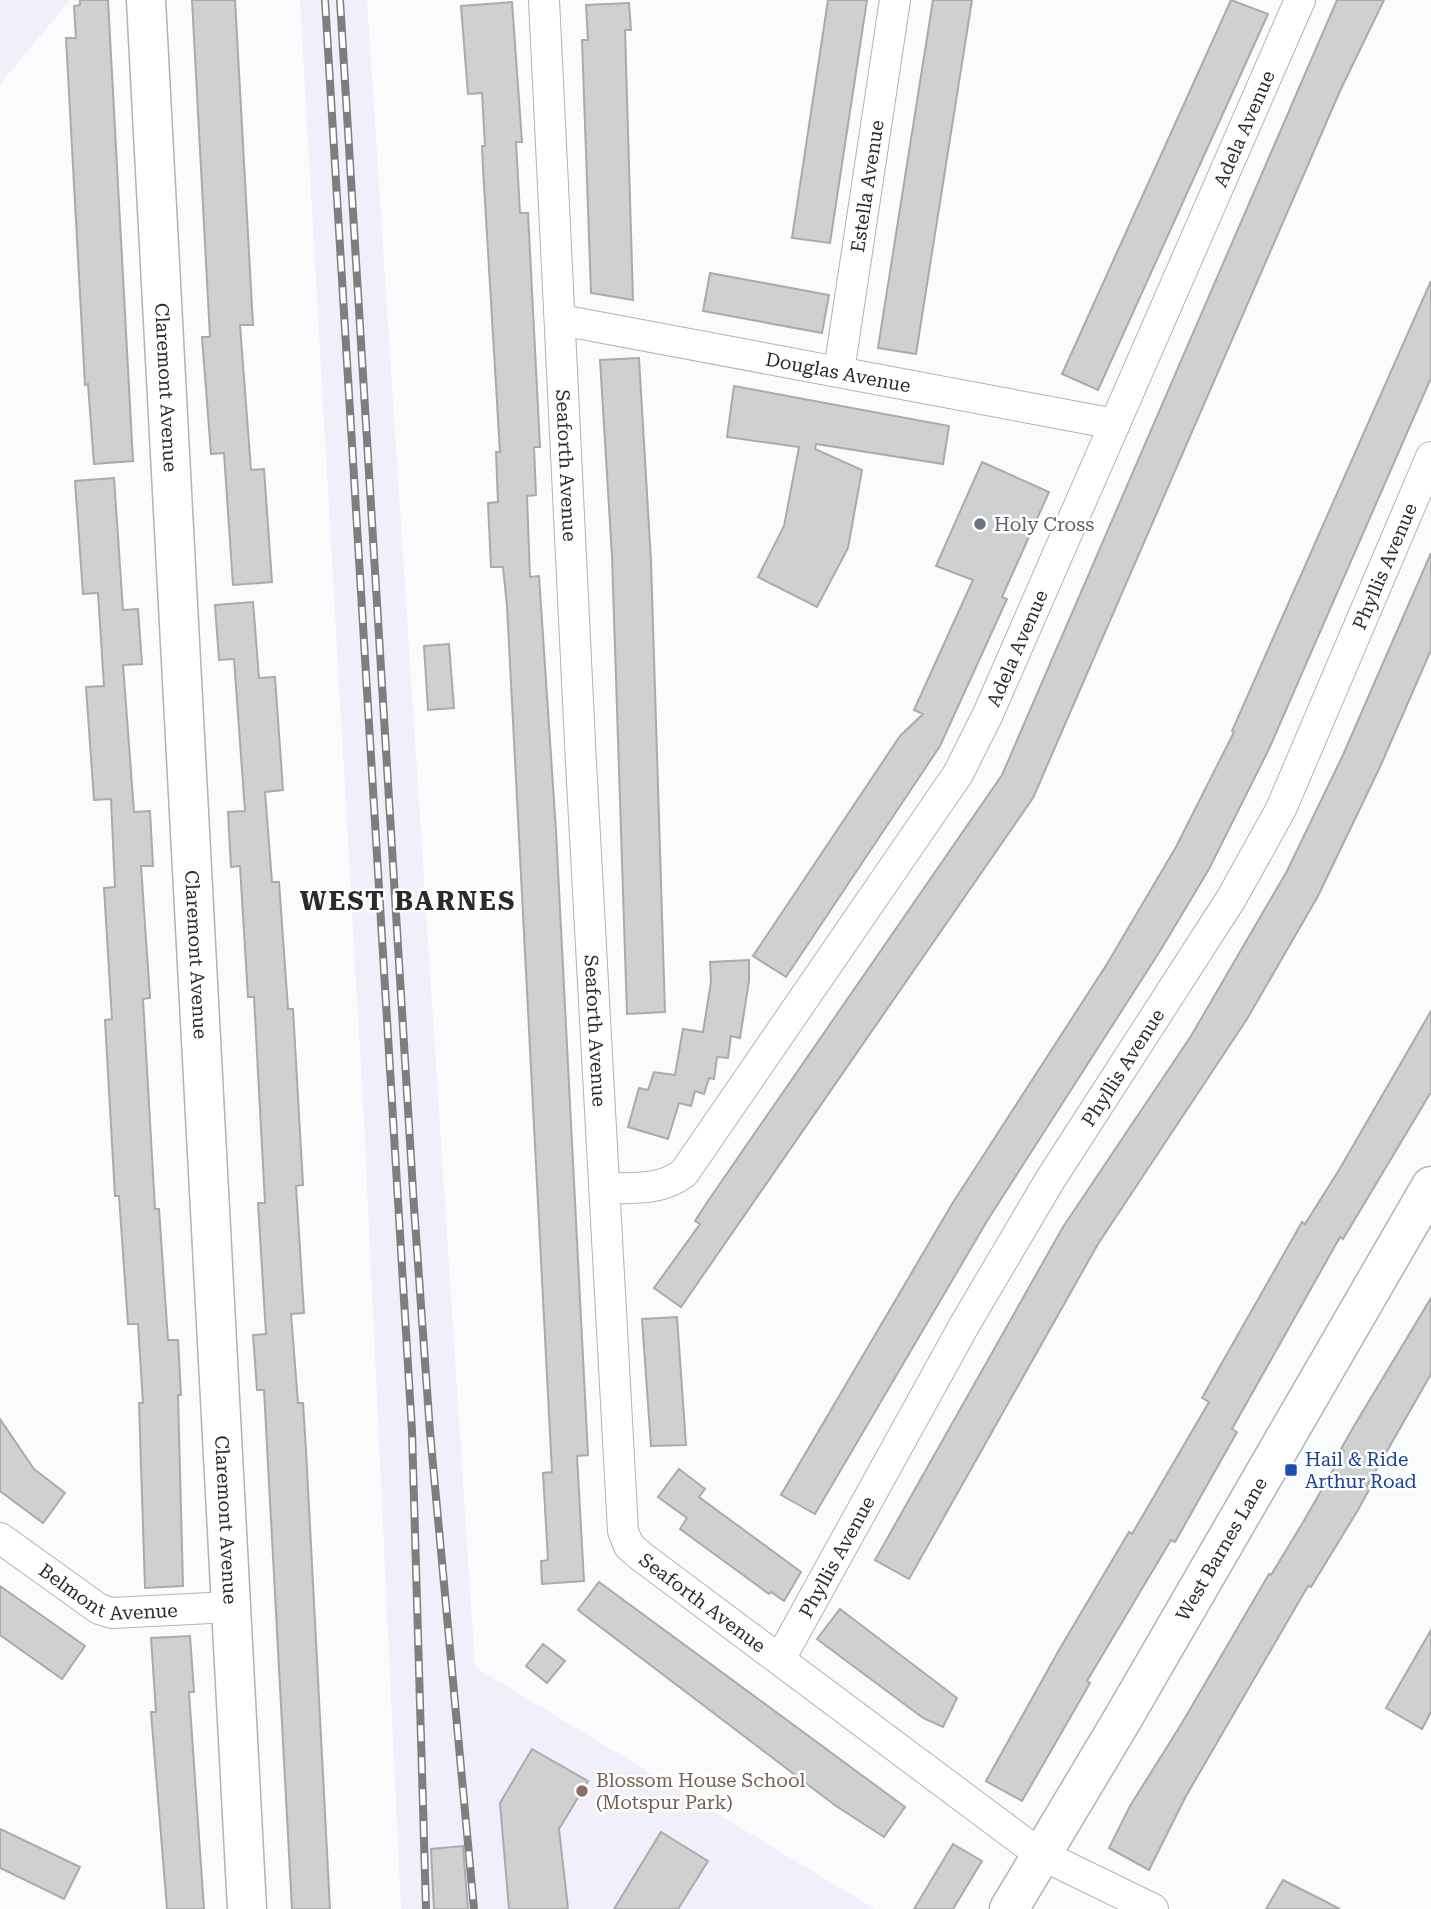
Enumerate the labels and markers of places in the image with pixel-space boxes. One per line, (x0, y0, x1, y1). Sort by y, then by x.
place label: Holy Cross (994, 513, 1094, 536)
marker: Holy Cross (972, 516, 988, 532)
place label: Hail & Ride Arthur Road (1305, 1448, 1417, 1493)
marker: Hail & Ride Arthur Road (1283, 1462, 1299, 1478)
place label: Blossom House School (Motspur Park) (596, 1769, 806, 1814)
marker: Blossom House School (Motspur Park) (574, 1783, 590, 1799)

